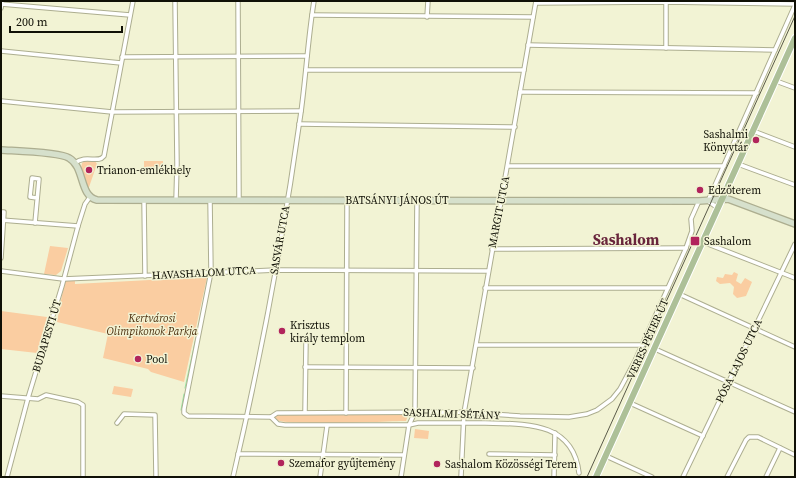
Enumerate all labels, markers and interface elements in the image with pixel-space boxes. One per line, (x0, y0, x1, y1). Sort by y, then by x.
scale bar (10, 8, 122, 34)
text: 200 m (16, 14, 48, 30)
place label: Sashalmi Könyvtár (703, 127, 748, 155)
marker: Sashalmi Könyvtár (751, 135, 761, 145)
place label: Trianon-emlékhely (97, 163, 191, 178)
marker: Trianon-emlékhely (84, 165, 94, 175)
street label: MARGIT UTCA (485, 174, 513, 249)
place label: Edzőterem (708, 183, 761, 198)
marker: Edzőterem (695, 185, 705, 195)
street label: BATSÁNYI JÁNOS ÚT (345, 193, 449, 208)
street label: SASVÁR UTCA (267, 204, 294, 276)
district label: Sashalom (593, 229, 660, 250)
place label: Sashalom (704, 234, 751, 249)
marker: Sashalom (689, 235, 701, 247)
street label: HAVASHALOM UTCA (151, 263, 257, 283)
street label: VERES PÉTER ÚT (624, 296, 673, 382)
street label: BUDAPESTI ÚT (29, 298, 65, 374)
park label: Kertvárosi Olimpikonok Parkja (107, 311, 198, 339)
street label: PÓSA LAJOS UTCA (712, 316, 766, 406)
place label: Krisztus király templom (290, 318, 365, 346)
marker: Krisztus király templom (277, 326, 287, 336)
place label: Pool (146, 352, 168, 367)
marker: Pool (133, 354, 143, 364)
street label: SASHALMI SÉTÁNY (403, 405, 501, 423)
place label: Szemafor gyűjtemény (289, 456, 396, 471)
place label: Sashalom Közösségi Terem (445, 457, 577, 472)
marker: Szemafor gyűjtemény (276, 458, 286, 468)
marker: Sashalom Közösségi Terem (432, 459, 442, 469)

